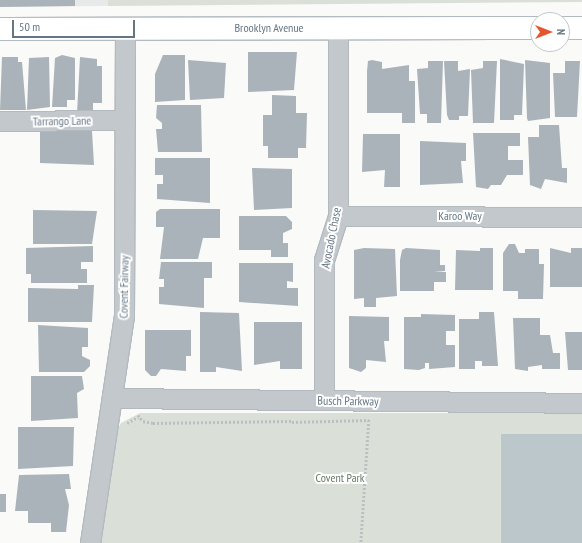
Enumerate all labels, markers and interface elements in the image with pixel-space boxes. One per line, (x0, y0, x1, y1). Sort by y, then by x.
scale bar (14, 12, 137, 38)
north arrow (530, 12, 570, 52)
text: 50 m (19, 19, 40, 34)
street label: Brooklyn Avenue (234, 21, 304, 35)
text: N (554, 29, 568, 35)
street label: Tarrango Lane (33, 113, 91, 129)
street label: Avocado Chase (318, 206, 344, 270)
street label: Karoo Way (438, 209, 482, 223)
street label: Covent Fairway (116, 255, 132, 319)
street label: Busch Parkway (317, 393, 379, 409)
park label: Covent Park (316, 471, 364, 485)

